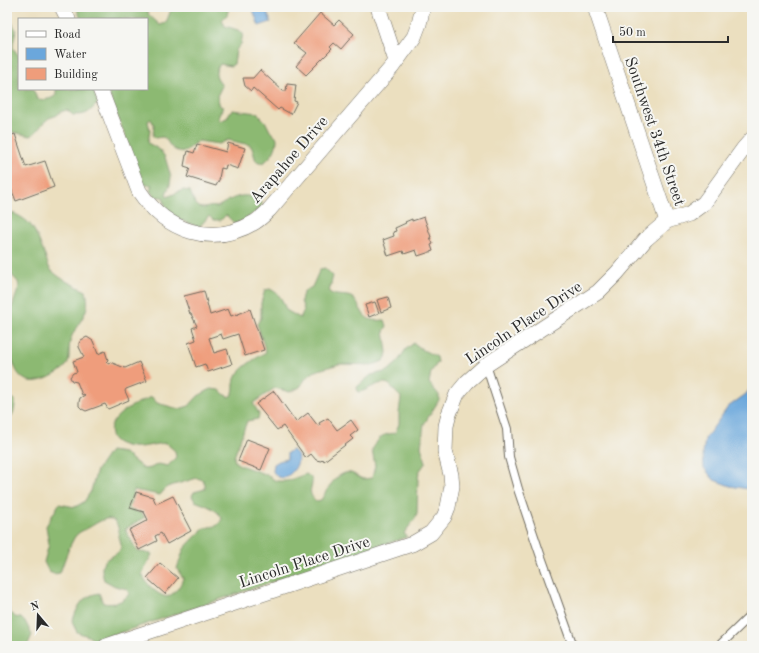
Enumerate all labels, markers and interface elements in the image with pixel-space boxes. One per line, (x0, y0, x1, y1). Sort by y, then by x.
legend (18, 18, 148, 90)
scale bar (613, 18, 728, 44)
text: 50 m (619, 26, 646, 39)
text: Road (54, 29, 81, 41)
text: Water (54, 49, 87, 61)
street label: Southwest 34th Street (621, 55, 687, 209)
text: Building (54, 69, 98, 81)
street label: Arapahoe Drive (247, 114, 332, 207)
street label: Lincoln Place Drive (463, 279, 585, 368)
street label: Lincoln Place Drive (237, 534, 372, 592)
north arrow (18, 595, 58, 635)
text: N (29, 600, 42, 614)

